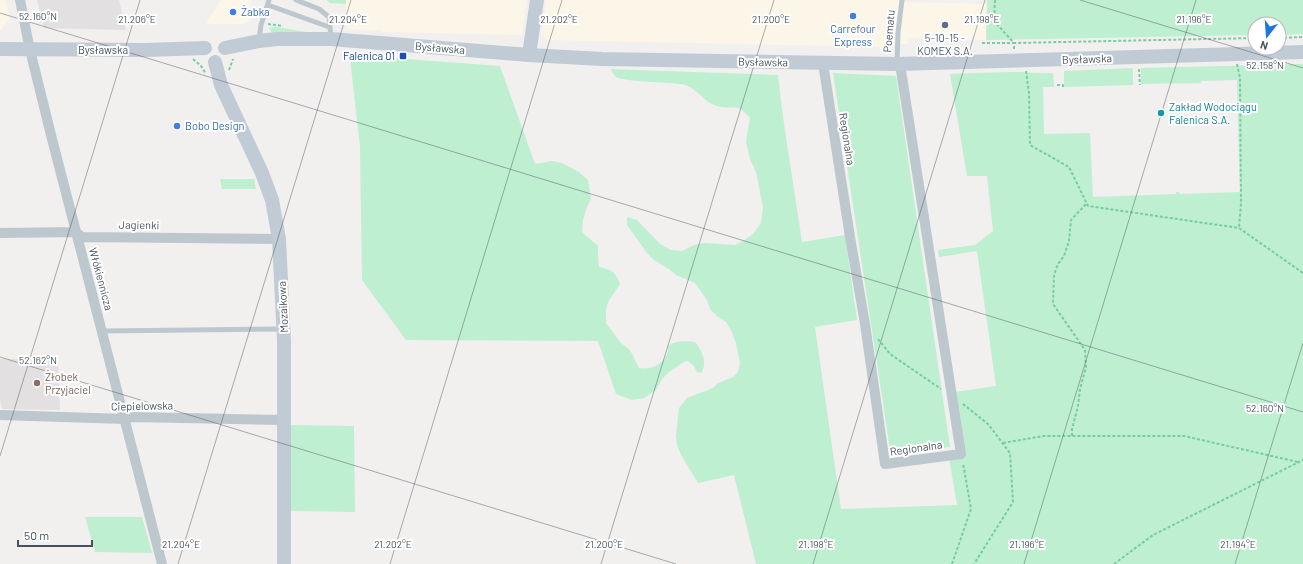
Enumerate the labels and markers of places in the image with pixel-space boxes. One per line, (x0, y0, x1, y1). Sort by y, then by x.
place label: Żabka (241, 4, 270, 18)
marker: Żabka (228, 7, 238, 17)
marker: Carrefour Express (848, 11, 858, 21)
marker: 5-10-15 - KOMEX S.A. (940, 20, 950, 30)
place label: Carrefour Express (830, 22, 876, 48)
place label: 5-10-15 - KOMEX S.A. (917, 31, 973, 57)
place label: Falenica 01 (343, 49, 395, 62)
marker: Falenica 01 (398, 51, 408, 61)
place label: Zakład Wodociągu Falenica S.A. (1169, 100, 1257, 126)
marker: Zakład Wodociągu Falenica S.A. (1156, 108, 1166, 118)
place label: Bobo Design (185, 119, 245, 132)
marker: Bobo Design (172, 121, 182, 131)
place label: Żłobek Przyjaciel (45, 369, 91, 396)
marker: Żłobek Przyjaciel (32, 378, 42, 388)

